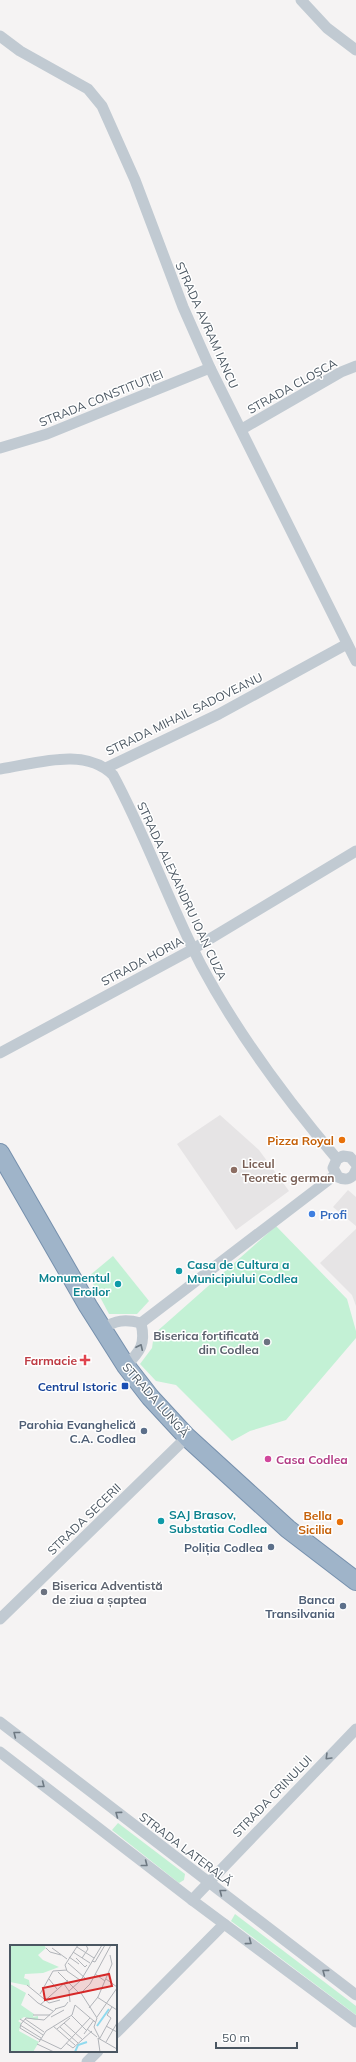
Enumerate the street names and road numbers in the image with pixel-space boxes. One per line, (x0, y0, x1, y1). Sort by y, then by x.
street label: STRADA AVRAM IANCU (172, 259, 242, 391)
street label: STRADA CLOȘCA (245, 355, 340, 418)
street label: STRADA CONSTITUȚIEI (37, 366, 166, 431)
street label: STRADA MIHAIL SADOVEANU (103, 669, 265, 759)
street label: STRADA ALEXANDRU IOAN CUZA (134, 799, 230, 983)
street label: STRADA HORIA (98, 933, 186, 989)
street label: STRADA LUNGĂ (120, 1360, 193, 1440)
street label: STRADA SECERII (44, 1480, 124, 1558)
street label: STRADA CRINULUI (229, 1752, 315, 1840)
street label: STRADA LATERALĂ (136, 1809, 236, 1889)

